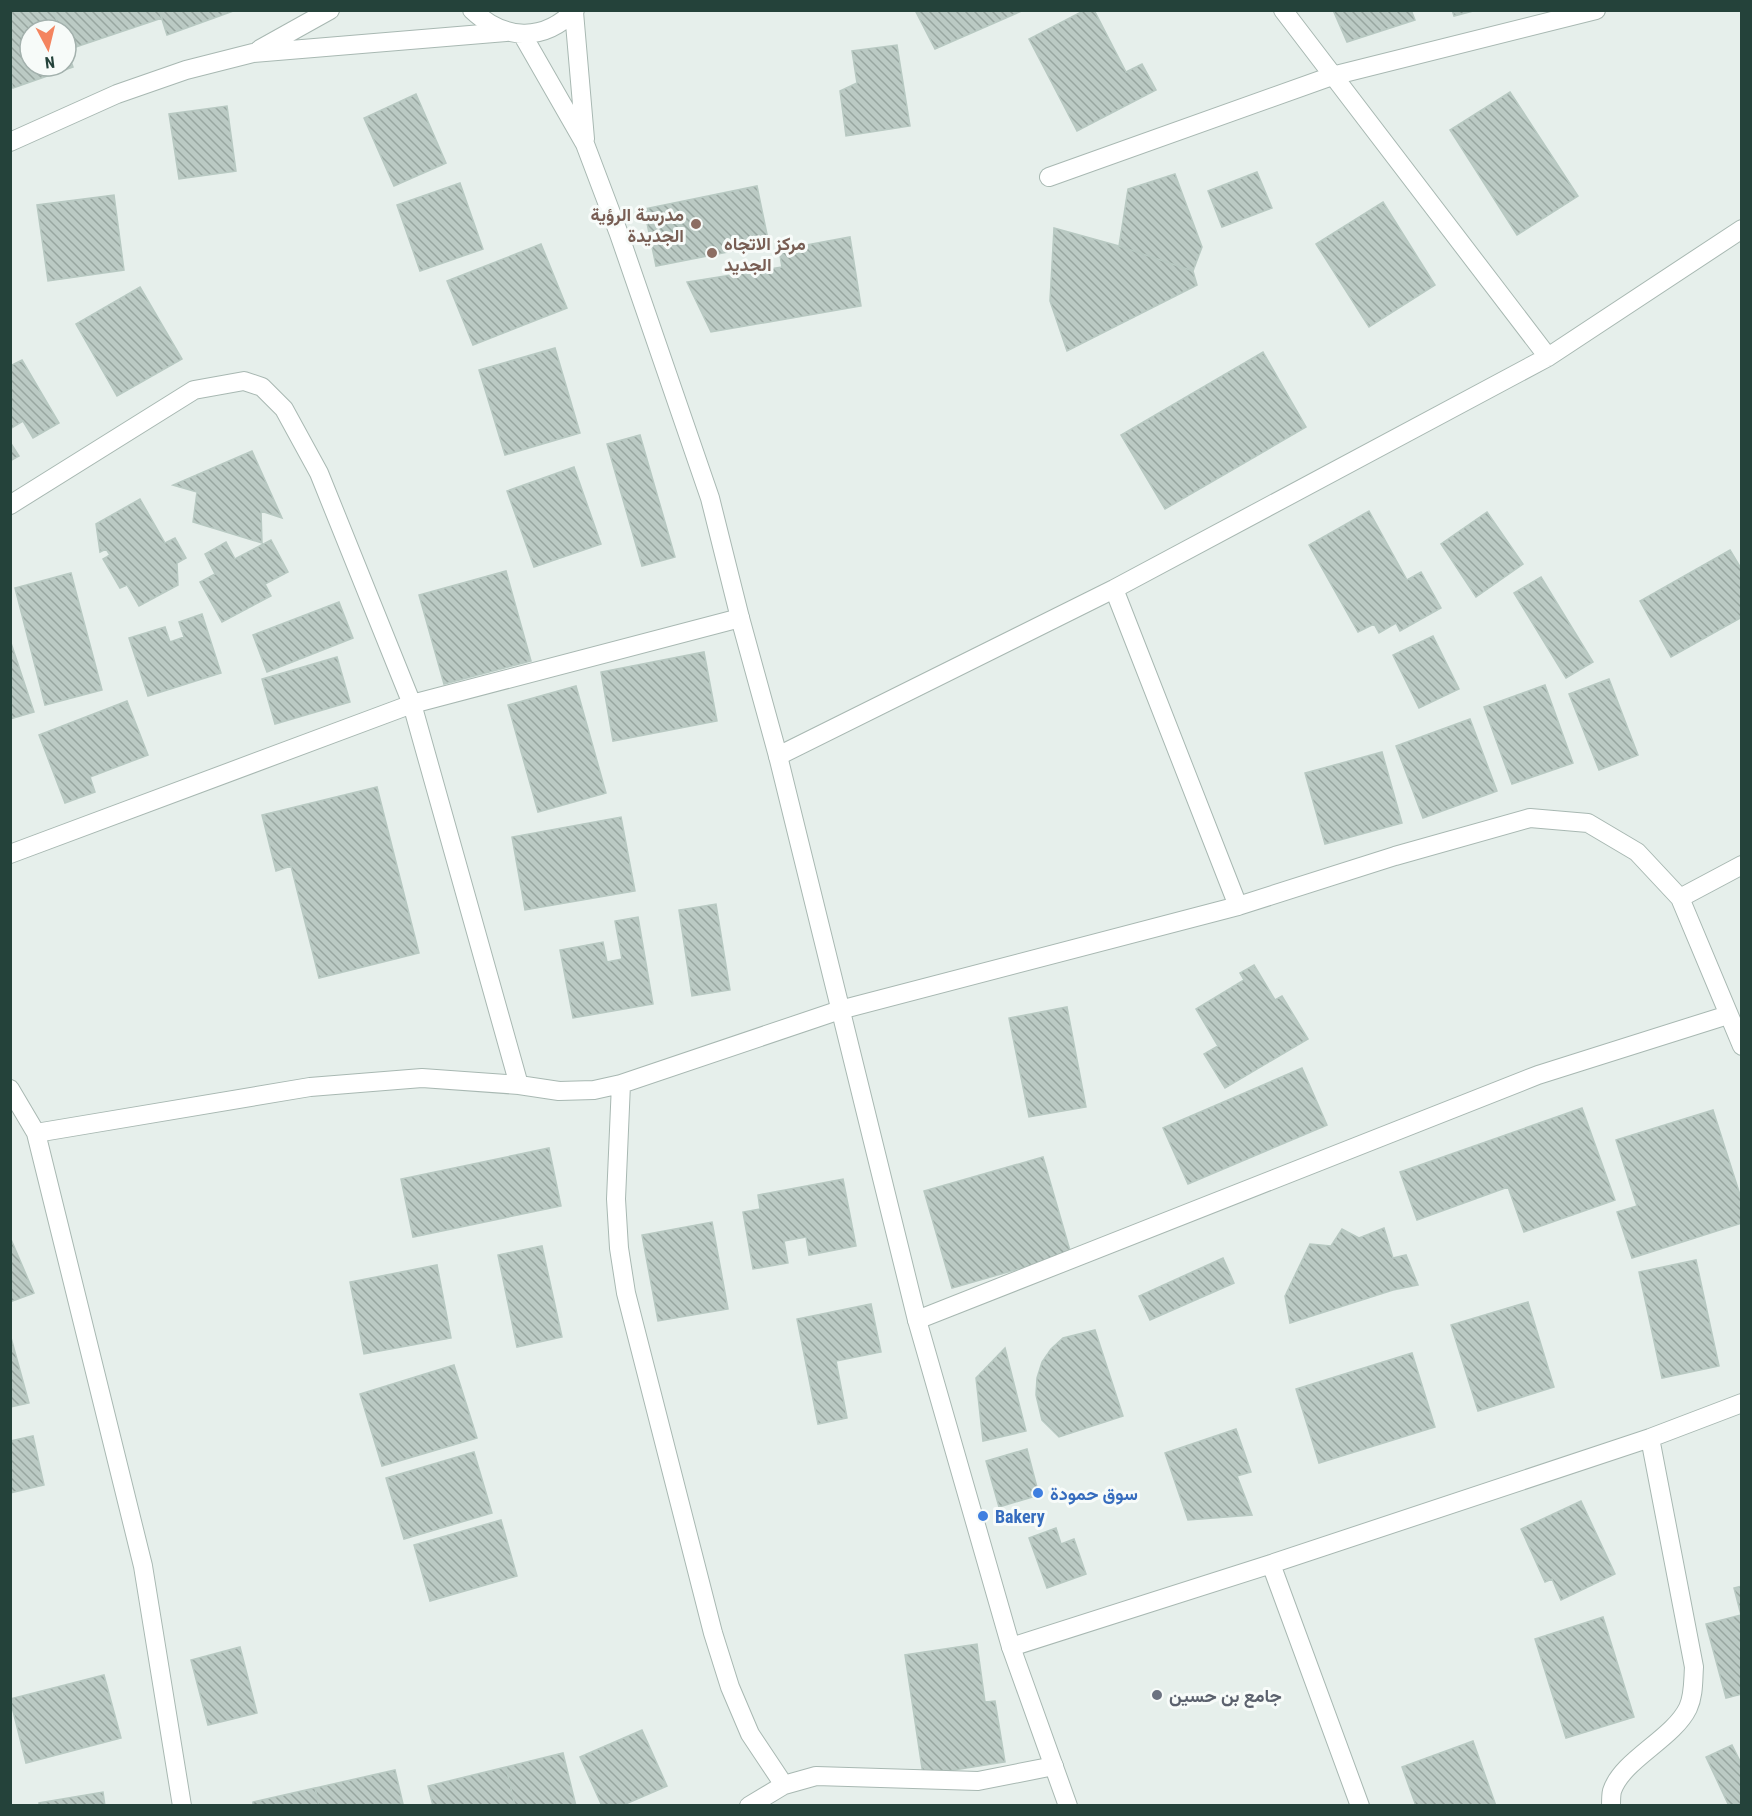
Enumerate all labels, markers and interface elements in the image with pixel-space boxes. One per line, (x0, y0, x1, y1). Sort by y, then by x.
north arrow (18, 18, 78, 78)
text: N (44, 52, 56, 72)
place label: مدرسة الرؤية الجديدة (591, 204, 684, 247)
marker: مدرسة الرؤية الجديدة (689, 217, 703, 231)
place label: مركز الاتجاه الجديد (724, 233, 806, 276)
marker: مركز الاتجاه الجديد (705, 246, 719, 260)
place label: سوق حمودة (1050, 1483, 1138, 1505)
marker: سوق حمودة (1031, 1486, 1045, 1500)
place label: Bakery (995, 1506, 1045, 1527)
marker: Bakery (976, 1509, 990, 1523)
place label: جامع بن حسين (1169, 1685, 1282, 1708)
marker: جامع بن حسين (1150, 1688, 1164, 1702)

